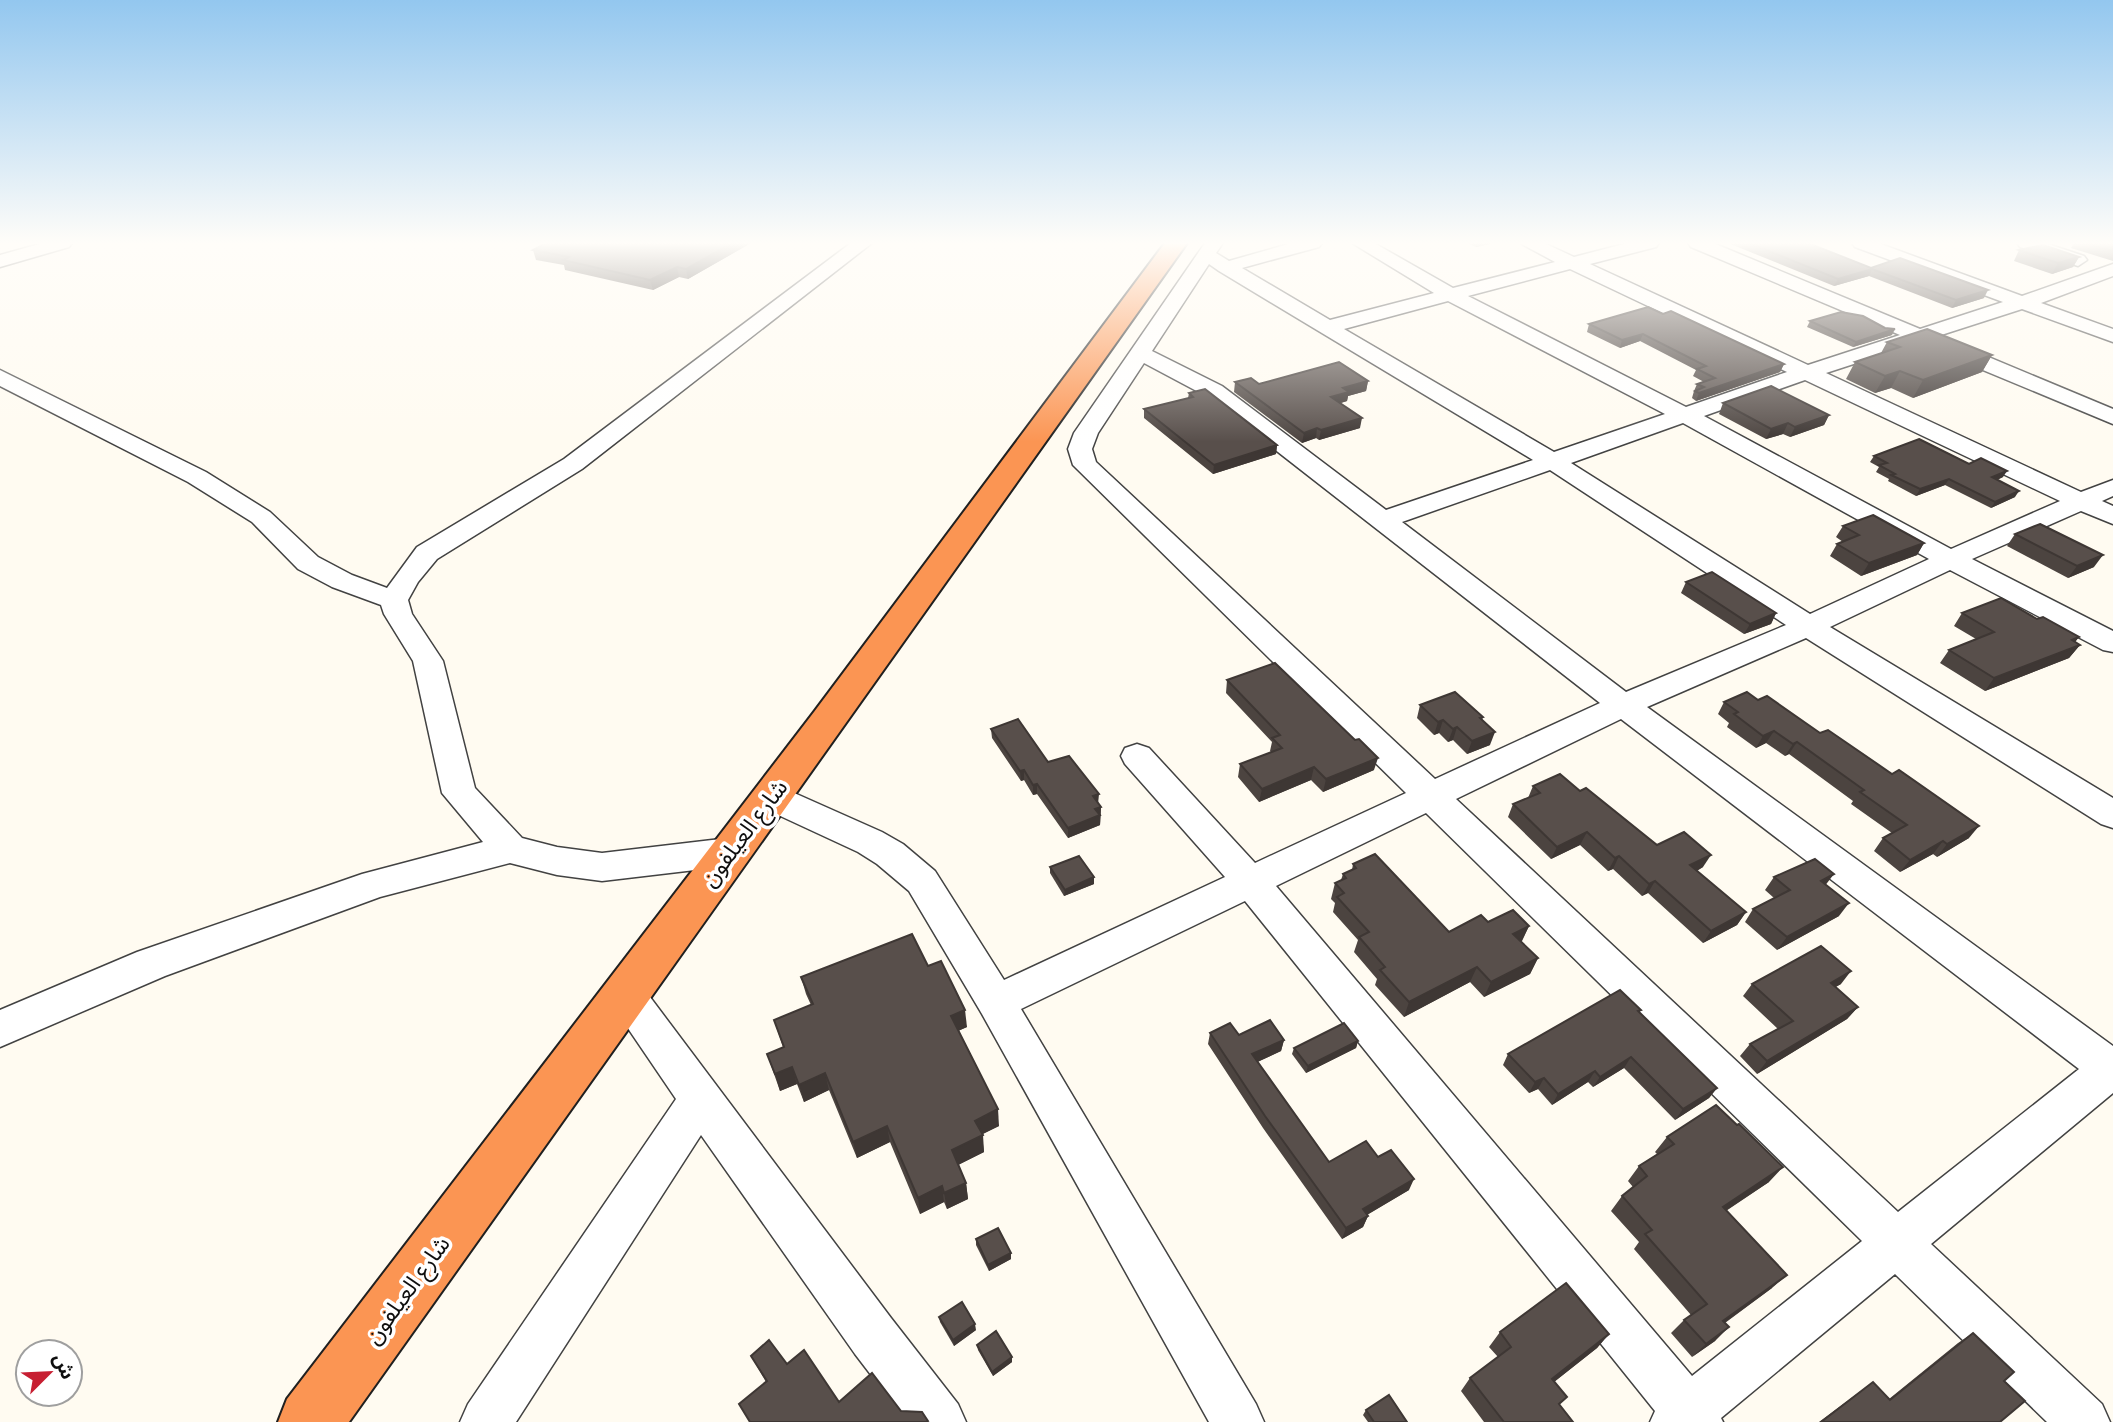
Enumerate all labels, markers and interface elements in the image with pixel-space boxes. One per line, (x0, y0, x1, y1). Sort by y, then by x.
street label: شارع العيلفون (695, 774, 796, 894)
street label: شارع العيلفون (358, 1230, 458, 1351)
north arrow (14, 1338, 84, 1408)
text: ش (48, 1350, 80, 1383)

